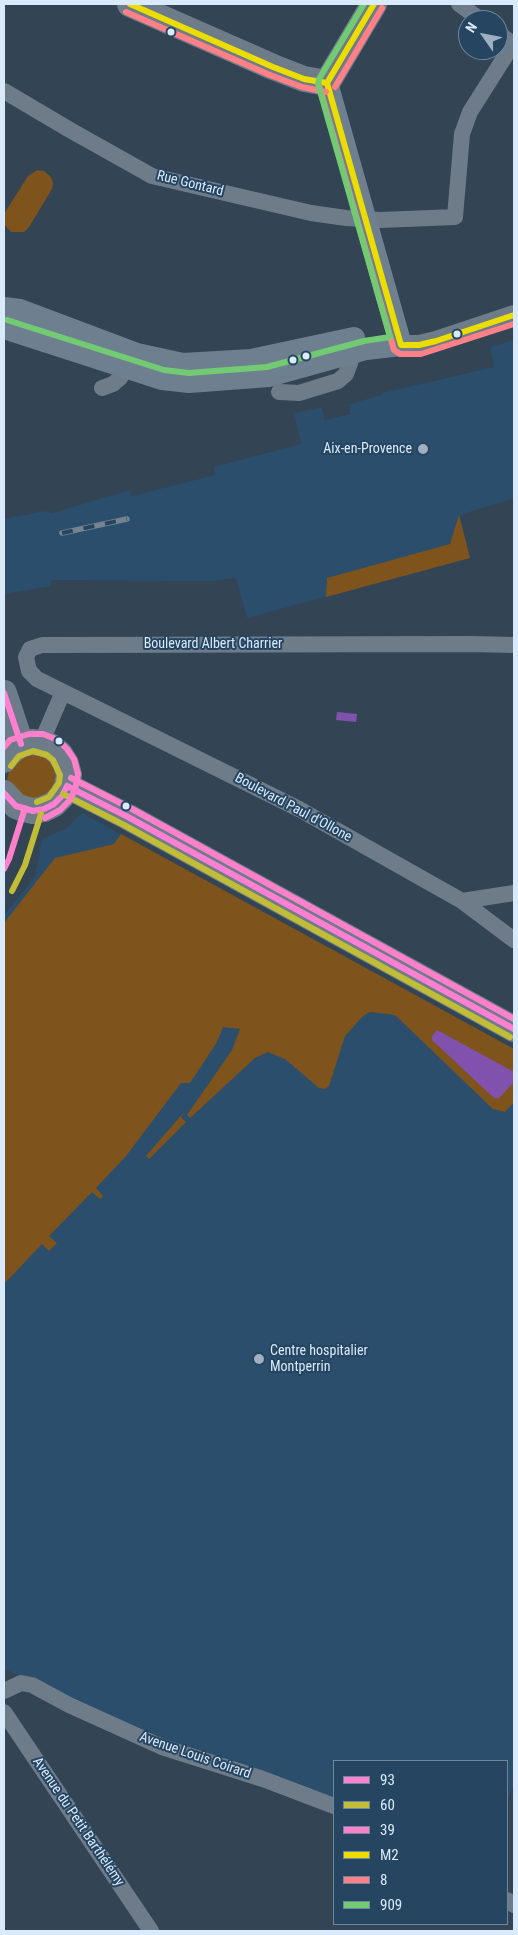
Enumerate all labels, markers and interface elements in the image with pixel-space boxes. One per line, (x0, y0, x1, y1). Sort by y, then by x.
north arrow (458, 10, 508, 60)
text: N (462, 19, 480, 35)
unlabelled marker (166, 27, 176, 37)
street label: Rue Gontard (155, 168, 225, 200)
unlabelled marker (452, 329, 462, 339)
unlabelled marker (301, 351, 311, 361)
unlabelled marker (288, 355, 298, 365)
place label: Aix-en-Provence (323, 441, 412, 457)
marker: Aix-en-Provence (416, 442, 430, 456)
street label: Boulevard Albert Charrier (144, 636, 282, 652)
unlabelled marker (54, 736, 64, 746)
street label: Boulevard Paul d'Ollone (232, 770, 354, 846)
unlabelled marker (121, 801, 131, 811)
place label: Centre hospitalier Montperrin (270, 1343, 368, 1375)
marker: Centre hospitalier Montperrin (252, 1352, 266, 1366)
street label: Avenue Louis Coirard (137, 1729, 253, 1783)
street label: Avenue du Petit Barthélémy (29, 1754, 127, 1890)
legend (333, 1760, 508, 1925)
text: 93 (380, 1771, 395, 1789)
text: 60 (380, 1796, 395, 1814)
text: 39 (380, 1821, 395, 1839)
text: M2 (380, 1846, 399, 1864)
text: 8 (380, 1871, 387, 1889)
text: 909 (380, 1896, 402, 1914)

